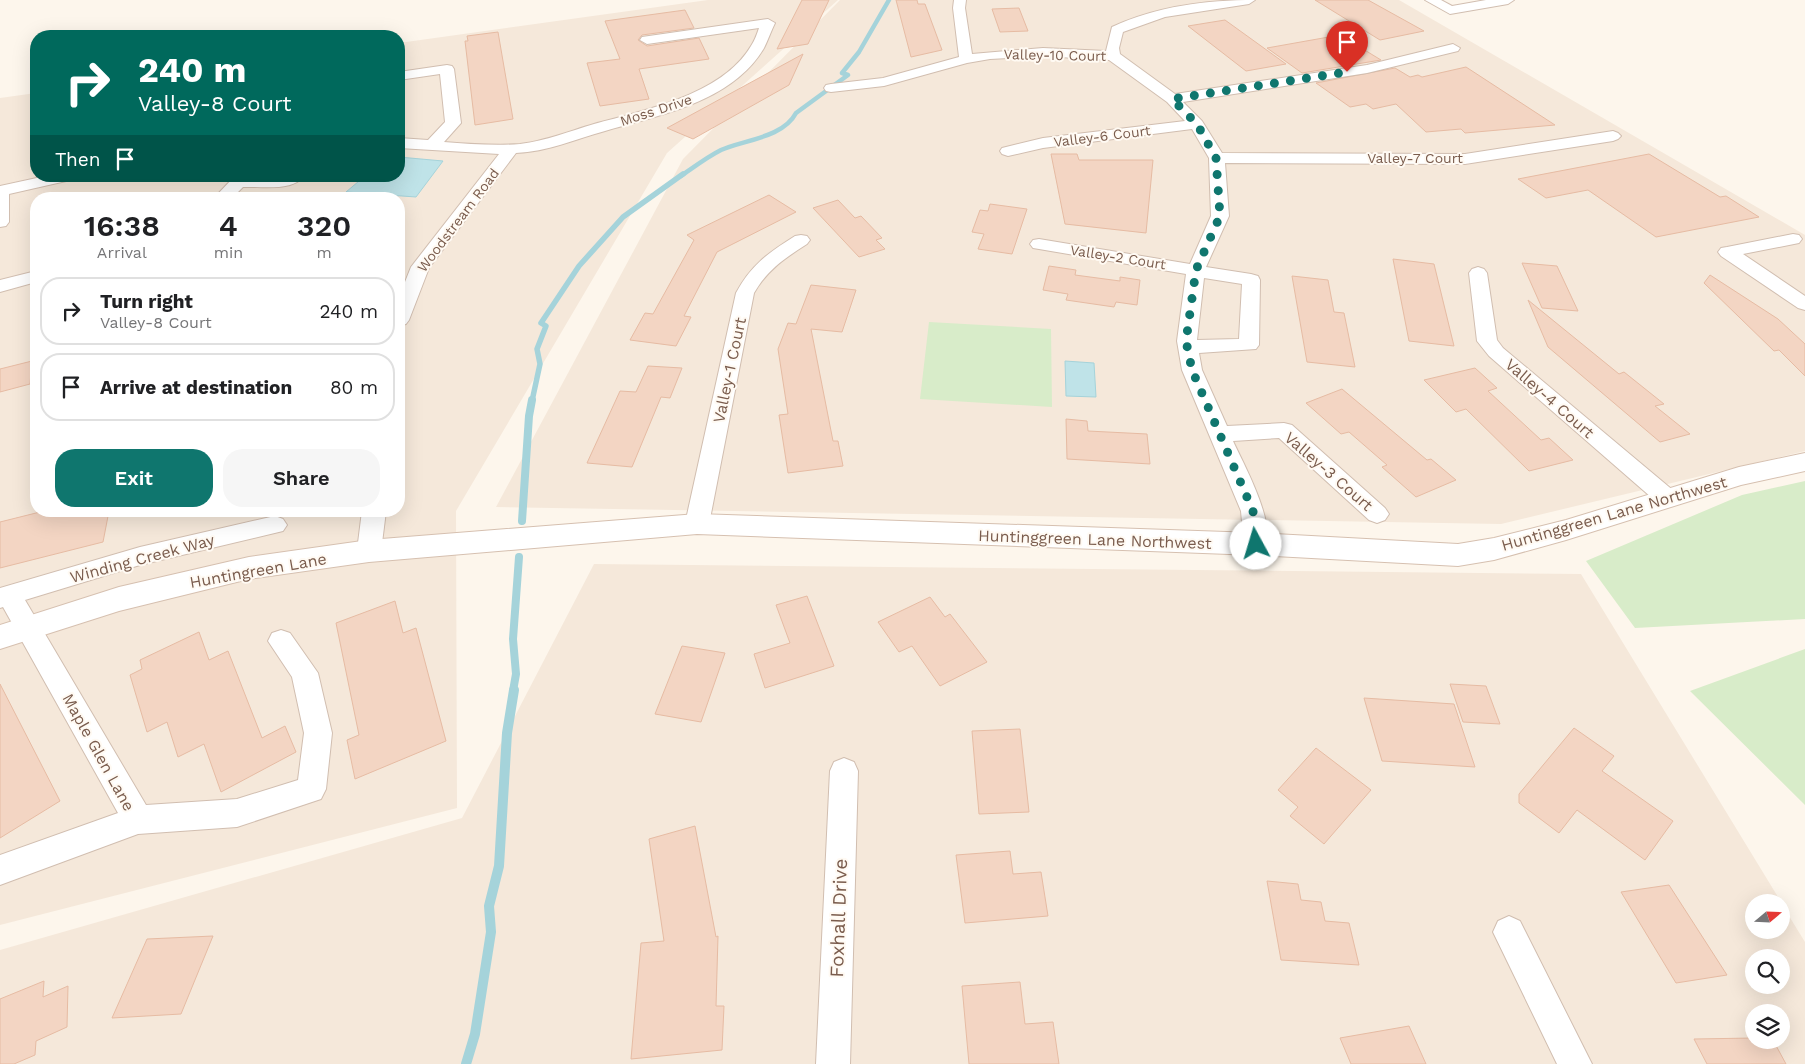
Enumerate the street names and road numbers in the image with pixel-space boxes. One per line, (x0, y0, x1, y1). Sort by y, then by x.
street label: Valley-10 Court (1004, 46, 1107, 64)
street label: Moss Drive (618, 91, 694, 129)
street label: Valley-6 Court (1053, 122, 1152, 150)
street label: Valley-7 Court (1367, 150, 1463, 166)
street label: Woodstream Road (414, 165, 502, 275)
street label: Valley-2 Court (1069, 242, 1167, 272)
street label: Valley-1 Court (709, 315, 750, 425)
street label: Valley-4 Court (1501, 355, 1598, 442)
street label: Valley-3 Court (1281, 428, 1377, 515)
street label: Huntinggreen Lane Northwest (1499, 472, 1729, 555)
street label: Huntinggreen Lane Northwest (978, 526, 1212, 553)
street label: Winding Creek Way (68, 530, 217, 587)
street label: Huntingreen Lane (188, 549, 328, 592)
street label: Maple Glen Lane (58, 690, 139, 814)
street label: Foxhall Drive (825, 858, 852, 978)

